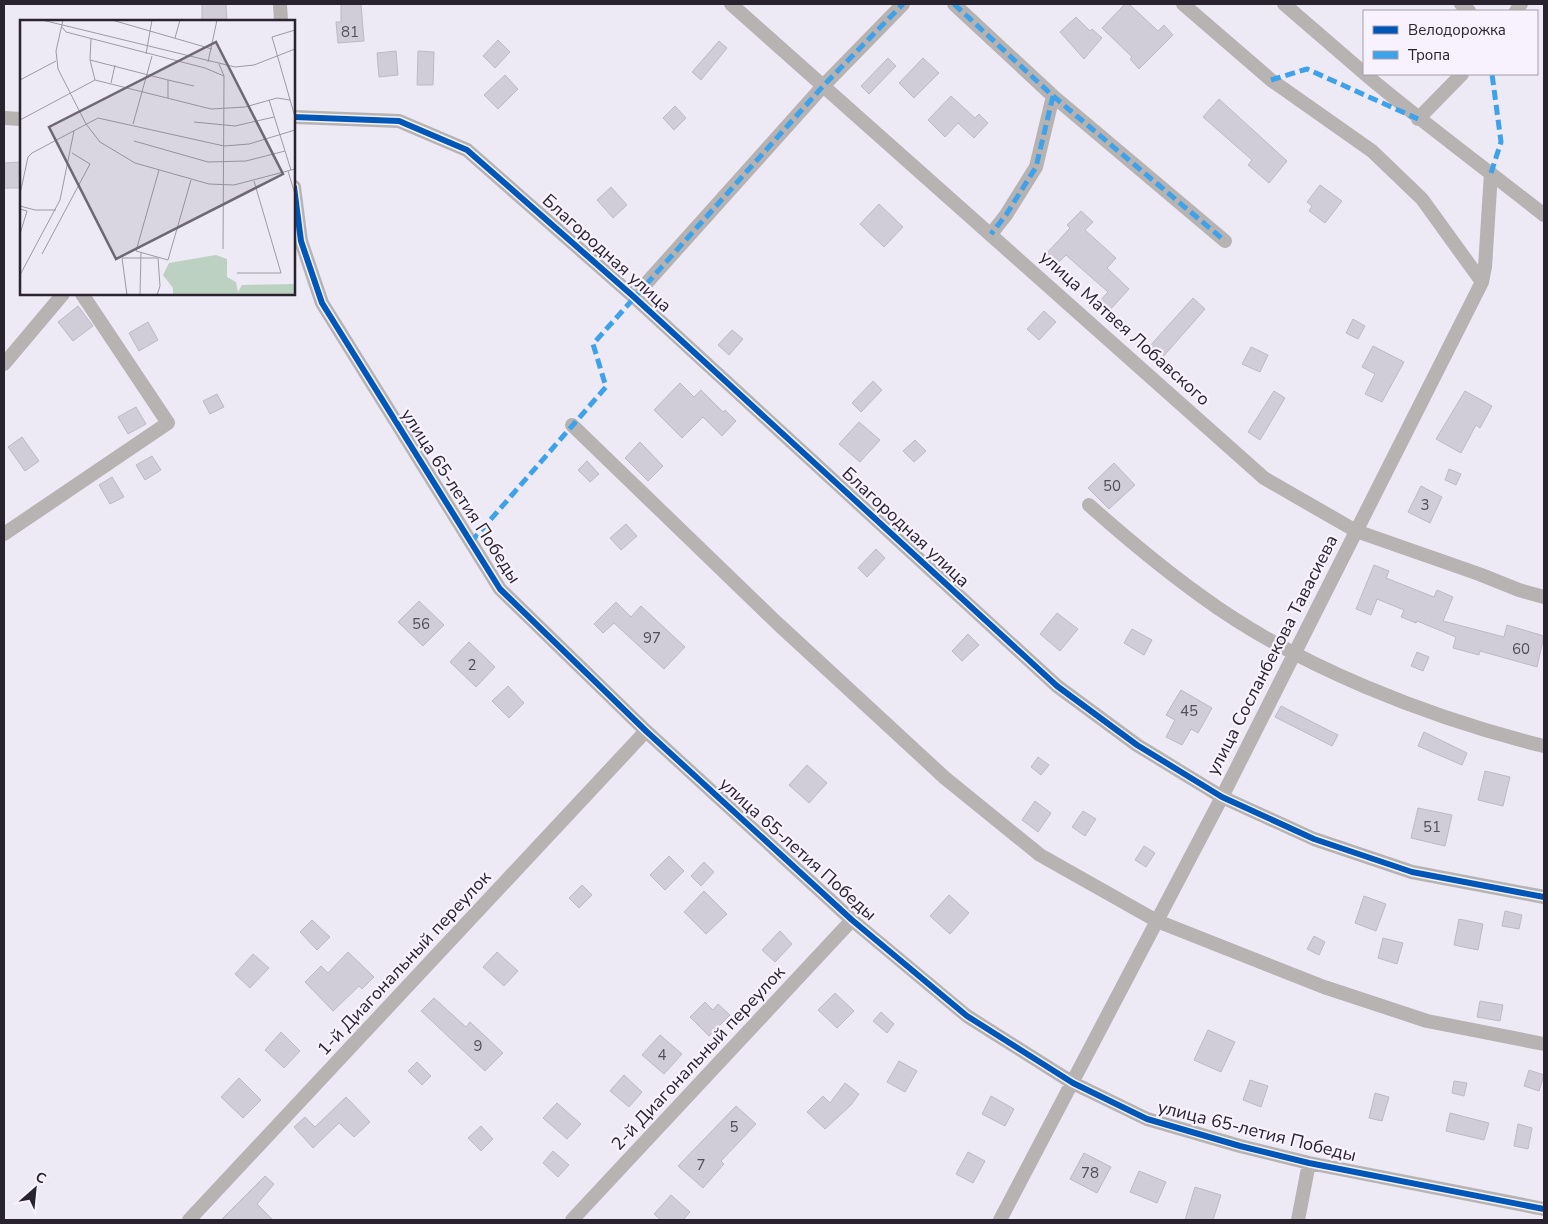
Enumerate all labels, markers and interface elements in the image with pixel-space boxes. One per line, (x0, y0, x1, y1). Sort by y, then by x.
legend (1363, 10, 1538, 75)
inset map (20, 20, 295, 295)
text: Велодорожка (1408, 20, 1506, 40)
house number: 81 (341, 22, 359, 42)
text: Тропа (1408, 45, 1450, 65)
street label: Благородная улица (537, 188, 677, 318)
street label: улица Матвея Лобавского (1035, 245, 1215, 411)
street label: улица 65-летия Победы (395, 404, 527, 588)
street label: Благородная улица (837, 462, 975, 592)
house number: 50 (1103, 476, 1121, 496)
house number: 3 (1420, 495, 1430, 515)
street label: улица Сосланбекова Тавасиева (1201, 531, 1343, 779)
house number: 56 (412, 614, 430, 634)
house number: 97 (643, 628, 661, 648)
house number: 60 (1512, 639, 1530, 659)
house number: 2 (467, 655, 477, 675)
house number: 45 (1180, 701, 1198, 721)
street label: улица 65-летия Победы (714, 772, 882, 926)
house number: 51 (1423, 817, 1441, 837)
street label: 1-й Диагональный переулок (312, 865, 496, 1061)
street label: 2-й Диагональный переулок (606, 960, 790, 1156)
house number: 9 (473, 1036, 483, 1056)
house number: 4 (657, 1045, 667, 1065)
street label: улица 65-летия Победы (1155, 1095, 1359, 1167)
house number: 5 (729, 1117, 739, 1137)
house number: 7 (696, 1155, 706, 1175)
house number: 78 (1081, 1163, 1099, 1183)
north arrow (10, 1164, 60, 1214)
text: С (32, 1167, 50, 1189)

